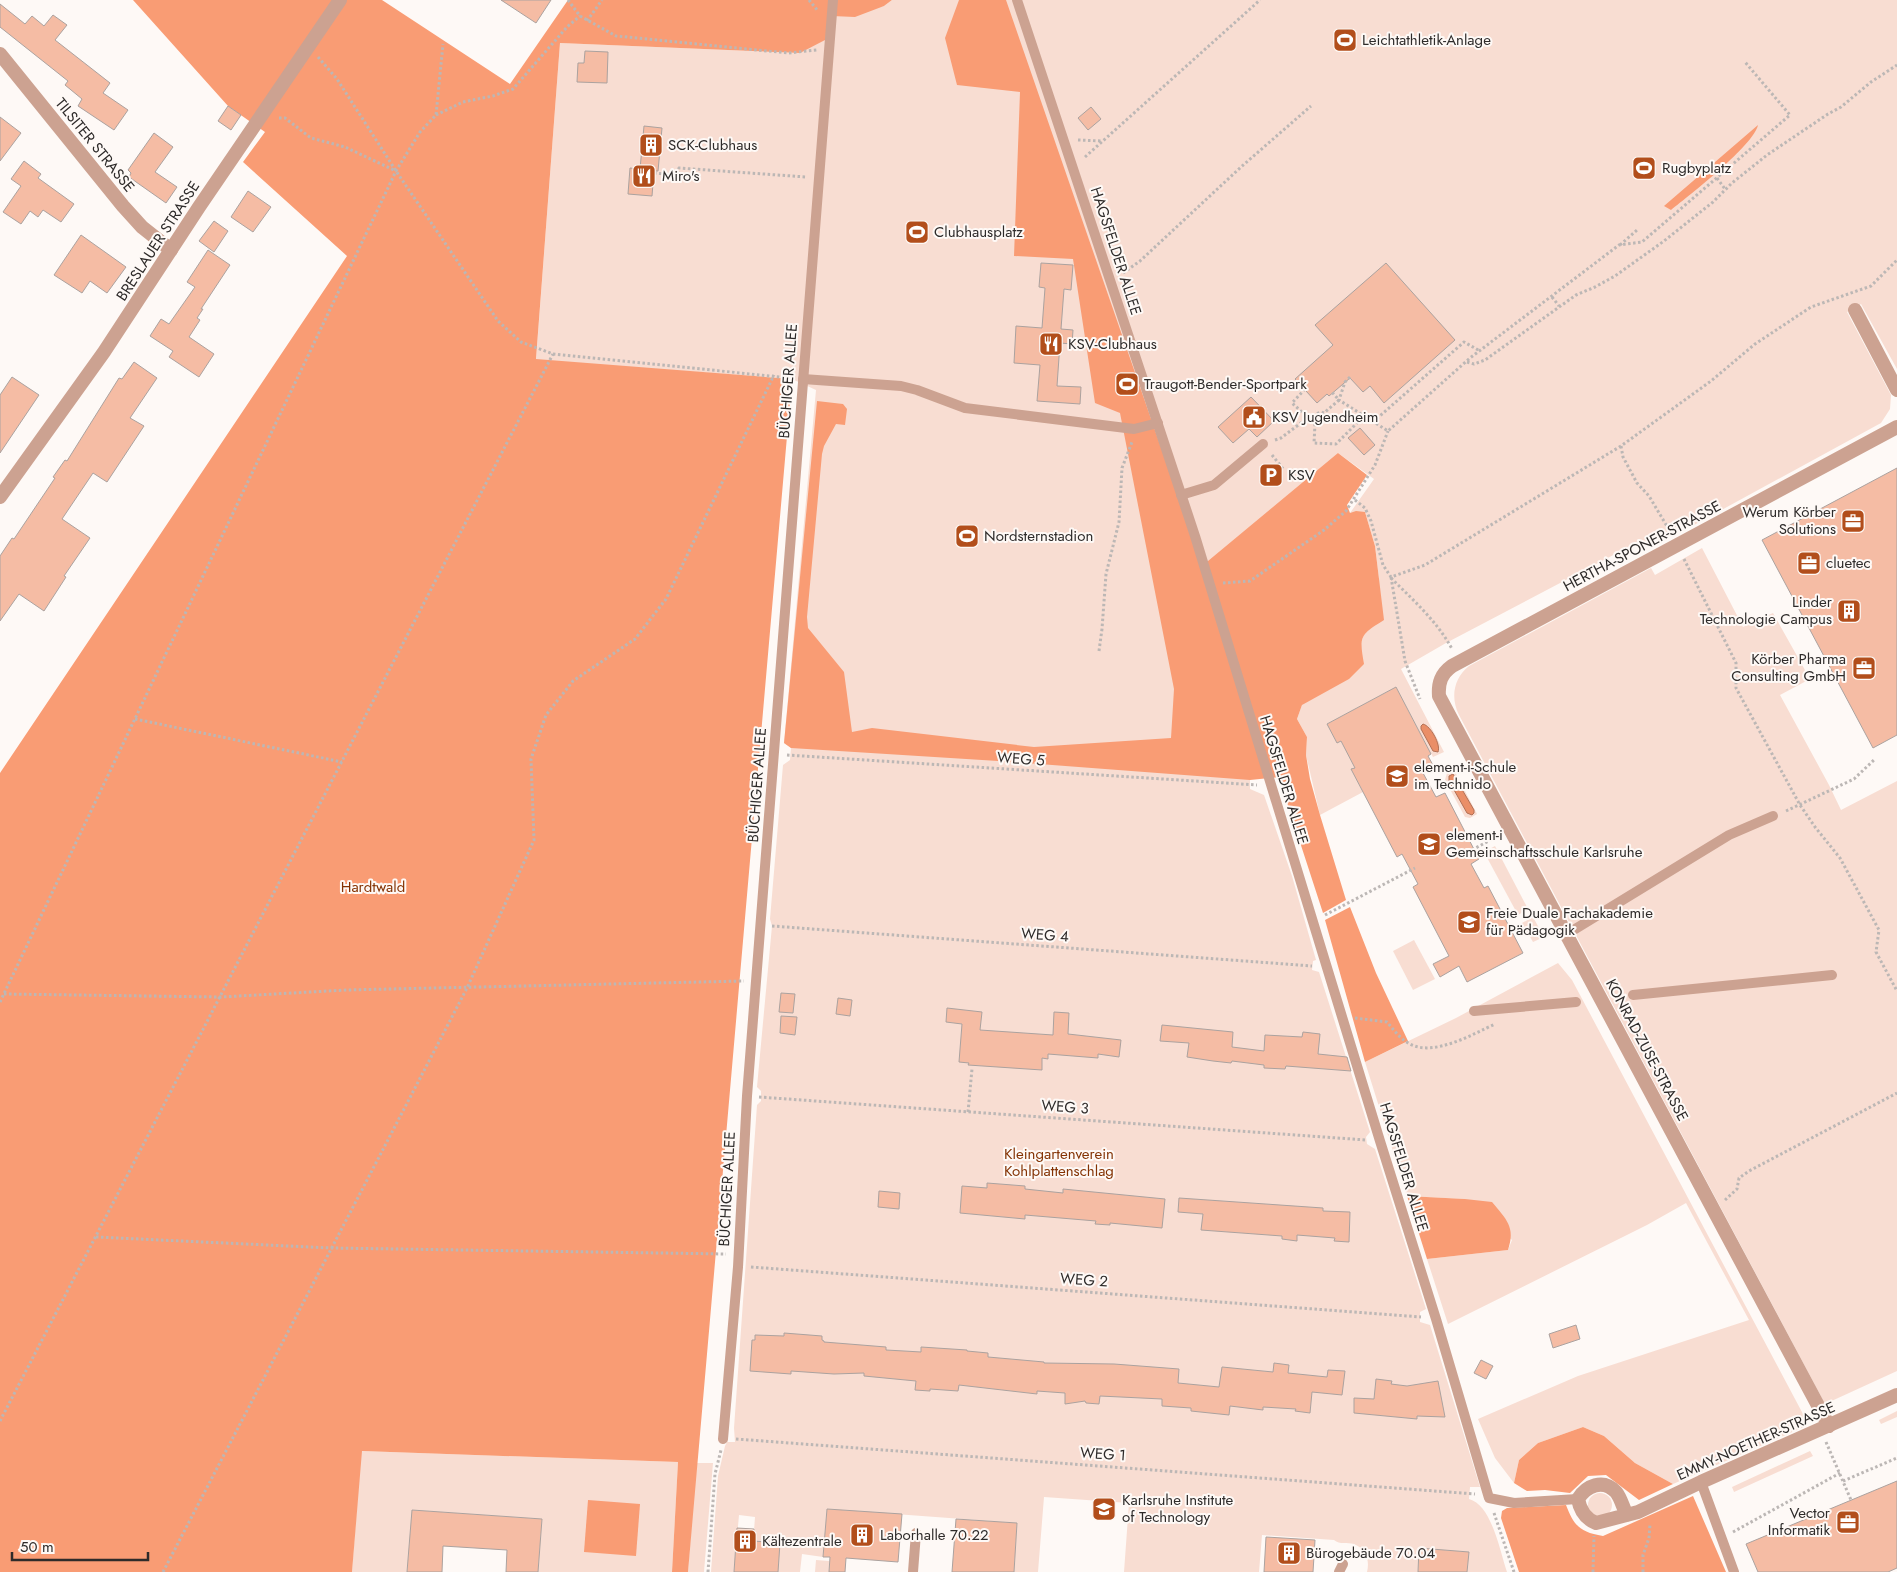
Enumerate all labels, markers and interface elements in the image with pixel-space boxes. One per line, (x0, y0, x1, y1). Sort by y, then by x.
sports icon: Leichtathletik-Anlage (1332, 27, 1358, 53)
place label: Leichtathletik-Anlage (1362, 29, 1491, 51)
street label: TILSITER STRASSE (50, 93, 140, 197)
building icon: SCK-Clubhaus (638, 132, 664, 158)
place label: SCK-Clubhaus (668, 134, 757, 156)
sports icon: Rugbyplatz (1631, 155, 1657, 181)
place label: Rugbyplatz (1662, 157, 1732, 179)
restaurant icon: Miro's (631, 163, 657, 189)
place label: Miro's (662, 165, 700, 187)
street label: BRESLAUER STRASSE (111, 177, 205, 305)
street label: HAGSFELDER ALLEE (1085, 184, 1147, 318)
sports icon: Clubhausplatz (904, 219, 930, 245)
place label: Clubhausplatz (934, 221, 1023, 243)
street label: BÜCHIGER ALLEE (773, 323, 803, 439)
restaurant icon: KSV-Clubhaus (1038, 331, 1064, 357)
place label: KSV-Clubhaus (1068, 333, 1157, 355)
sports icon: Traugott-Bender-Sportpark (1114, 371, 1140, 397)
place label: Traugott-Bender-Sportpark (1144, 373, 1307, 395)
public building icon: KSV Jugendheim (1241, 404, 1267, 430)
place label: KSV Jugendheim (1272, 406, 1378, 428)
parking icon: KSV (1258, 462, 1284, 488)
place label: KSV (1288, 464, 1315, 486)
street label: HERTHA-SPONER-STRASSE (1559, 495, 1725, 597)
place label: Werum Körber Solutions (1743, 501, 1837, 540)
office icon: Werum Körber Solutions (1840, 508, 1866, 534)
sports icon: Nordsternstadion (954, 523, 980, 549)
place label: Nordsternstadion (984, 525, 1093, 547)
office icon: cluetec (1796, 550, 1822, 576)
place label: cluetec (1826, 552, 1871, 574)
place label: Linder Technologie Campus (1700, 591, 1833, 630)
building icon: Linder Technologie Campus (1836, 598, 1862, 624)
place label: Körber Pharma Consulting GmbH (1731, 648, 1846, 687)
office icon: Körber Pharma Consulting GmbH (1851, 655, 1877, 681)
street label: HAGSFELDER ALLEE (1254, 713, 1314, 847)
street label: BÜCHIGER ALLEE (742, 727, 772, 843)
street label: WEG 5 (996, 746, 1046, 772)
place label: element-i-Schule im Technido (1414, 756, 1517, 795)
school or university icon: element-i-Schule im Technido (1384, 763, 1410, 789)
place label: element-i Gemeinschaftsschule Karlsruhe (1446, 824, 1643, 863)
school or university icon: element-i Gemeinschaftsschule Karlsruhe (1416, 831, 1442, 857)
park label: Hardtwald (341, 876, 405, 898)
place label: Freie Duale Fachakademie für Pädagogik (1486, 902, 1653, 941)
school or university icon: Freie Duale Fachakademie für Pädagogik (1456, 909, 1482, 935)
street label: WEG 4 (1020, 922, 1070, 948)
street label: KONRAD-ZUSE-STRASSE (1600, 975, 1694, 1125)
street label: WEG 3 (1041, 1094, 1089, 1120)
street label: HAGSFELDER ALLEE (1374, 1100, 1434, 1234)
street label: BÜCHIGER ALLEE (713, 1131, 741, 1247)
park label: Kleingartenverein Kohlplattenschlag (1004, 1143, 1114, 1182)
street label: WEG 2 (1059, 1267, 1109, 1293)
street label: EMMY-NOETHER-STRASSE (1673, 1396, 1839, 1486)
street label: WEG 1 (1079, 1441, 1127, 1467)
place label: Karlsruhe Institute of Technology (1122, 1489, 1234, 1528)
school or university icon: Karlsruhe Institute of Technology (1091, 1496, 1117, 1522)
place label: Vector Informatik (1768, 1502, 1831, 1541)
office icon: Vector Informatik (1835, 1509, 1861, 1535)
building icon: Laborhalle 70.22 (849, 1522, 875, 1548)
place label: Laborhalle 70.22 (880, 1524, 989, 1546)
building icon: Kältezentrale (732, 1528, 758, 1554)
scale bar (12, 1530, 149, 1562)
place label: Kältezentrale (762, 1530, 842, 1552)
text: 50 m (20, 1536, 54, 1558)
building icon: Bürogebäude 70.04 (1276, 1540, 1302, 1566)
place label: Bürogebäude 70.04 (1306, 1542, 1435, 1564)

